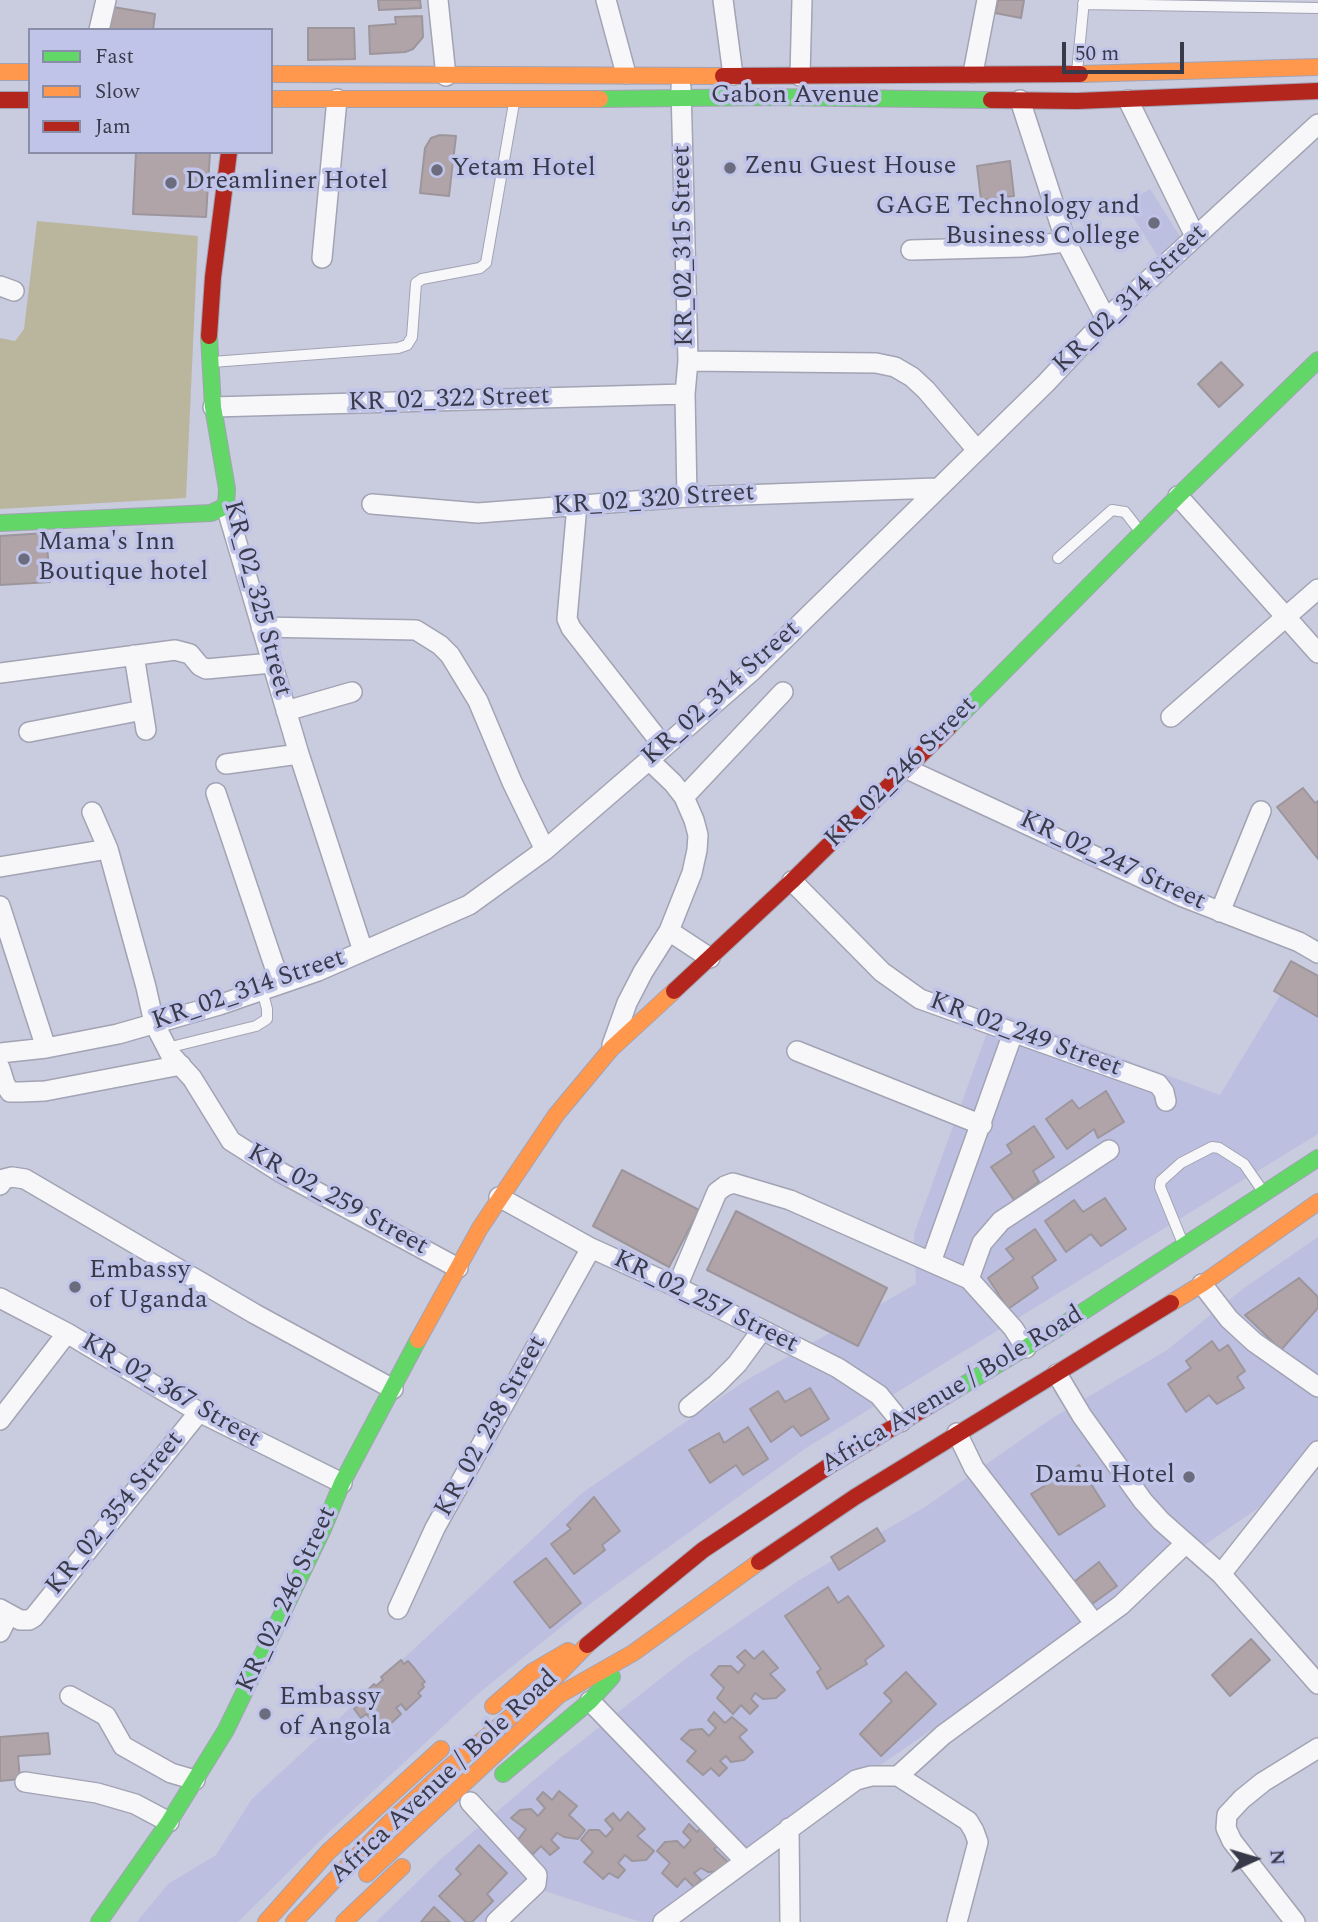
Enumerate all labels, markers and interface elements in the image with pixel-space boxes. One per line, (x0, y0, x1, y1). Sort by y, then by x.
legend (28, 28, 273, 154)
scale bar (1066, 28, 1188, 72)
text: 50 m (1075, 38, 1119, 70)
text: Fast (95, 41, 134, 73)
text: Slow (95, 76, 139, 108)
street label: Gabon Avenue (711, 81, 879, 113)
text: Jam (95, 111, 131, 143)
street label: KR_02_315 Street (668, 145, 702, 347)
place label: Zenu Guest House (744, 152, 956, 184)
place label: Yetam Hotel (451, 154, 596, 186)
marker: Zenu Guest House (722, 160, 738, 176)
marker: Yetam Hotel (429, 162, 445, 178)
place label: Dreamliner Hotel (185, 167, 388, 199)
marker: Dreamliner Hotel (163, 175, 179, 191)
place label: GAGE Technology and Business College (876, 192, 1140, 254)
marker: GAGE Technology and Business College (1146, 215, 1162, 231)
street label: KR_02_314 Street (1048, 219, 1214, 381)
street label: KR_02_322 Street (348, 382, 550, 420)
street label: KR_02_320 Street (552, 478, 756, 524)
street label: KR_02_325 Street (215, 498, 297, 700)
place label: Mama's Inn Boutique hotel (38, 528, 208, 590)
marker: Mama's Inn Boutique hotel (16, 551, 32, 567)
street label: KR_02_314 Street (637, 615, 807, 773)
street label: KR_02_246 Street (820, 691, 984, 855)
street label: KR_02_247 Street (1014, 805, 1210, 919)
street label: KR_02_314 Street (149, 943, 349, 1039)
street label: KR_02_249 Street (925, 987, 1125, 1085)
street label: KR_02_259 Street (241, 1138, 433, 1264)
street label: KR_02_257 Street (608, 1245, 802, 1361)
place label: Embassy of Uganda (89, 1256, 208, 1318)
marker: Embassy of Uganda (67, 1279, 83, 1295)
street label: Africa Avenue / Bole Road (816, 1300, 1090, 1482)
street label: KR_02_367 Street (75, 1328, 265, 1456)
street label: KR_02_258 Street (429, 1331, 555, 1523)
street label: KR_02_354 Street (40, 1426, 192, 1602)
place label: Damu Hotel (1034, 1461, 1175, 1493)
marker: Damu Hotel (1181, 1469, 1197, 1485)
street label: KR_02_246 Street (231, 1502, 345, 1698)
street label: Africa Avenue / Bole Road (325, 1664, 565, 1892)
place label: Embassy of Angola (279, 1683, 391, 1744)
marker: Embassy of Angola (257, 1706, 273, 1722)
north arrow (1220, 1824, 1290, 1894)
text: N (1261, 1849, 1291, 1866)

